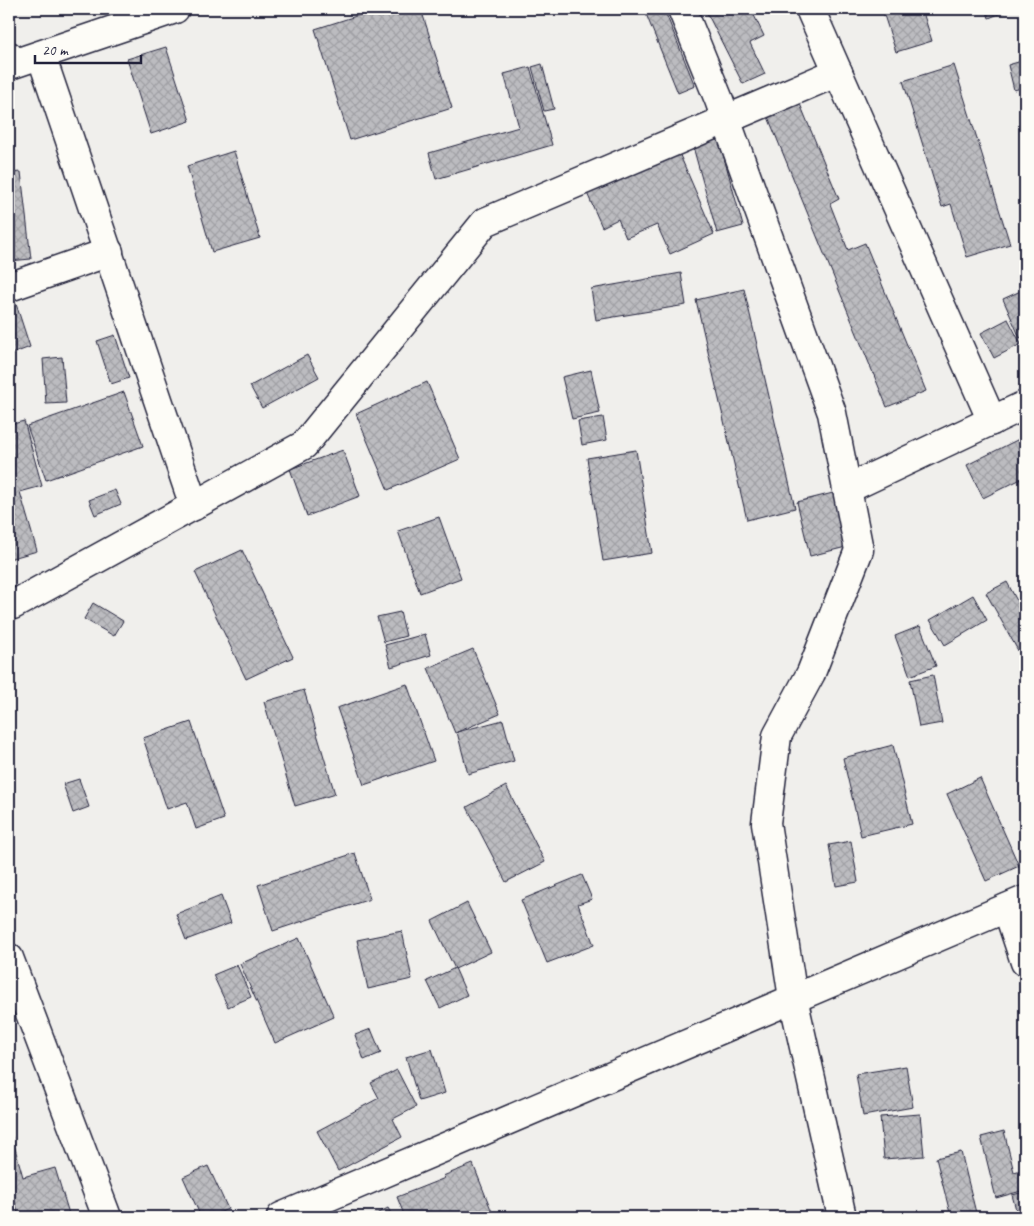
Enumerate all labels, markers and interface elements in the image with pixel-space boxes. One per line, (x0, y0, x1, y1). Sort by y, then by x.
scale bar (35, 32, 141, 64)
text: 20 m (42, 41, 69, 60)

